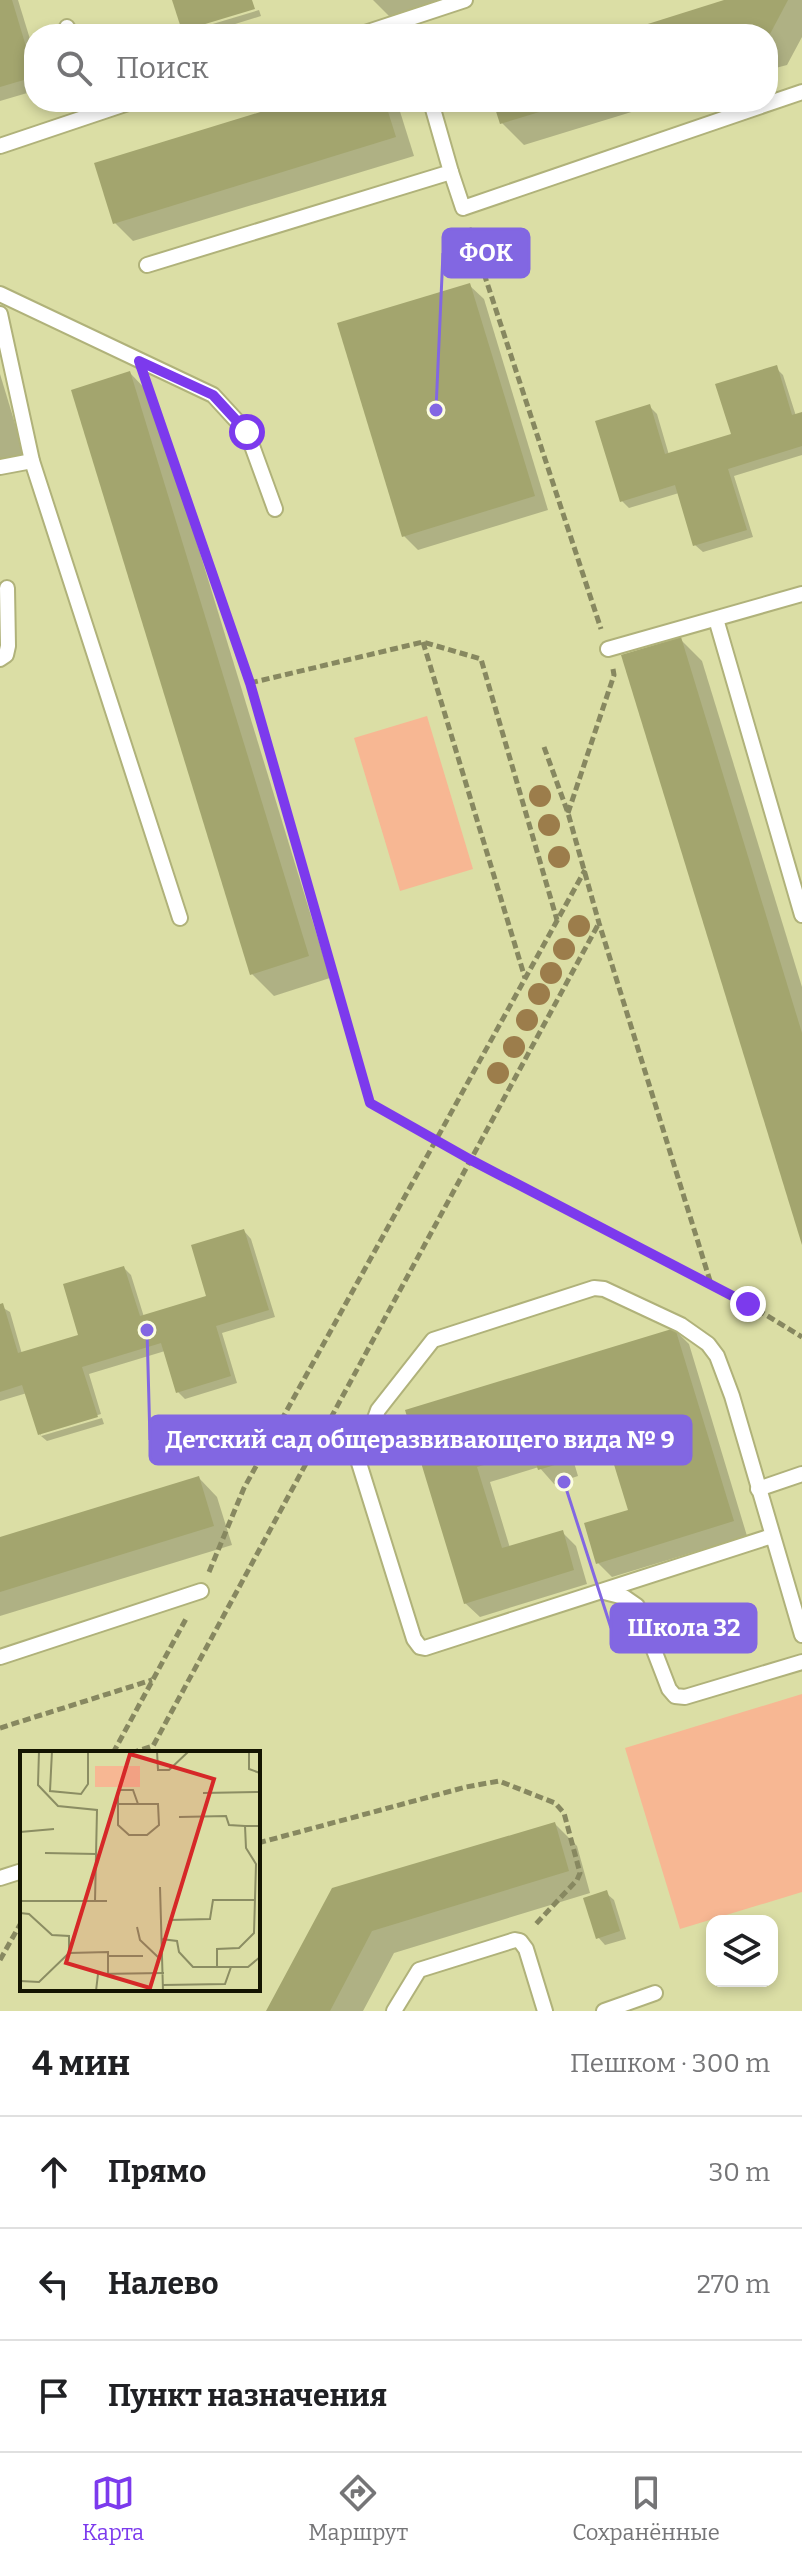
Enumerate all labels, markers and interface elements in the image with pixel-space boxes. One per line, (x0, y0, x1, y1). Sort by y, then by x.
search box (24, 24, 778, 112)
icon: search (52, 46, 96, 90)
text: Поиск (116, 50, 209, 86)
callout: ФОК (443, 229, 529, 277)
text: ФОК (459, 239, 513, 267)
route start (229, 414, 265, 450)
route end (730, 1286, 766, 1322)
callout: Детский сад общеразвивающего вида № 9 (150, 1416, 691, 1464)
text: Детский сад общеразвивающего вида № 9 (165, 1426, 675, 1454)
callout: Школа 32 (611, 1604, 756, 1652)
text: Школа 32 (627, 1614, 741, 1642)
inset map (20, 1751, 260, 1991)
map controls (706, 1915, 778, 1987)
button: layers (706, 1915, 778, 1987)
text: 4 мин (32, 2043, 130, 2084)
text: Пешком · 300 m (570, 2048, 770, 2079)
icon: ahead (32, 2150, 76, 2194)
text: Прямо (108, 2154, 206, 2190)
text: 30 m (709, 2157, 770, 2188)
icon: left (32, 2262, 76, 2306)
text: Налево (108, 2266, 219, 2302)
text: 270 m (697, 2269, 770, 2300)
icon: arrive (32, 2374, 76, 2418)
text: Пункт назначения (108, 2378, 387, 2414)
tab: Карта (82, 2471, 144, 2546)
tab: Маршрут (308, 2471, 408, 2546)
tab: Сохранённые (572, 2471, 720, 2546)

